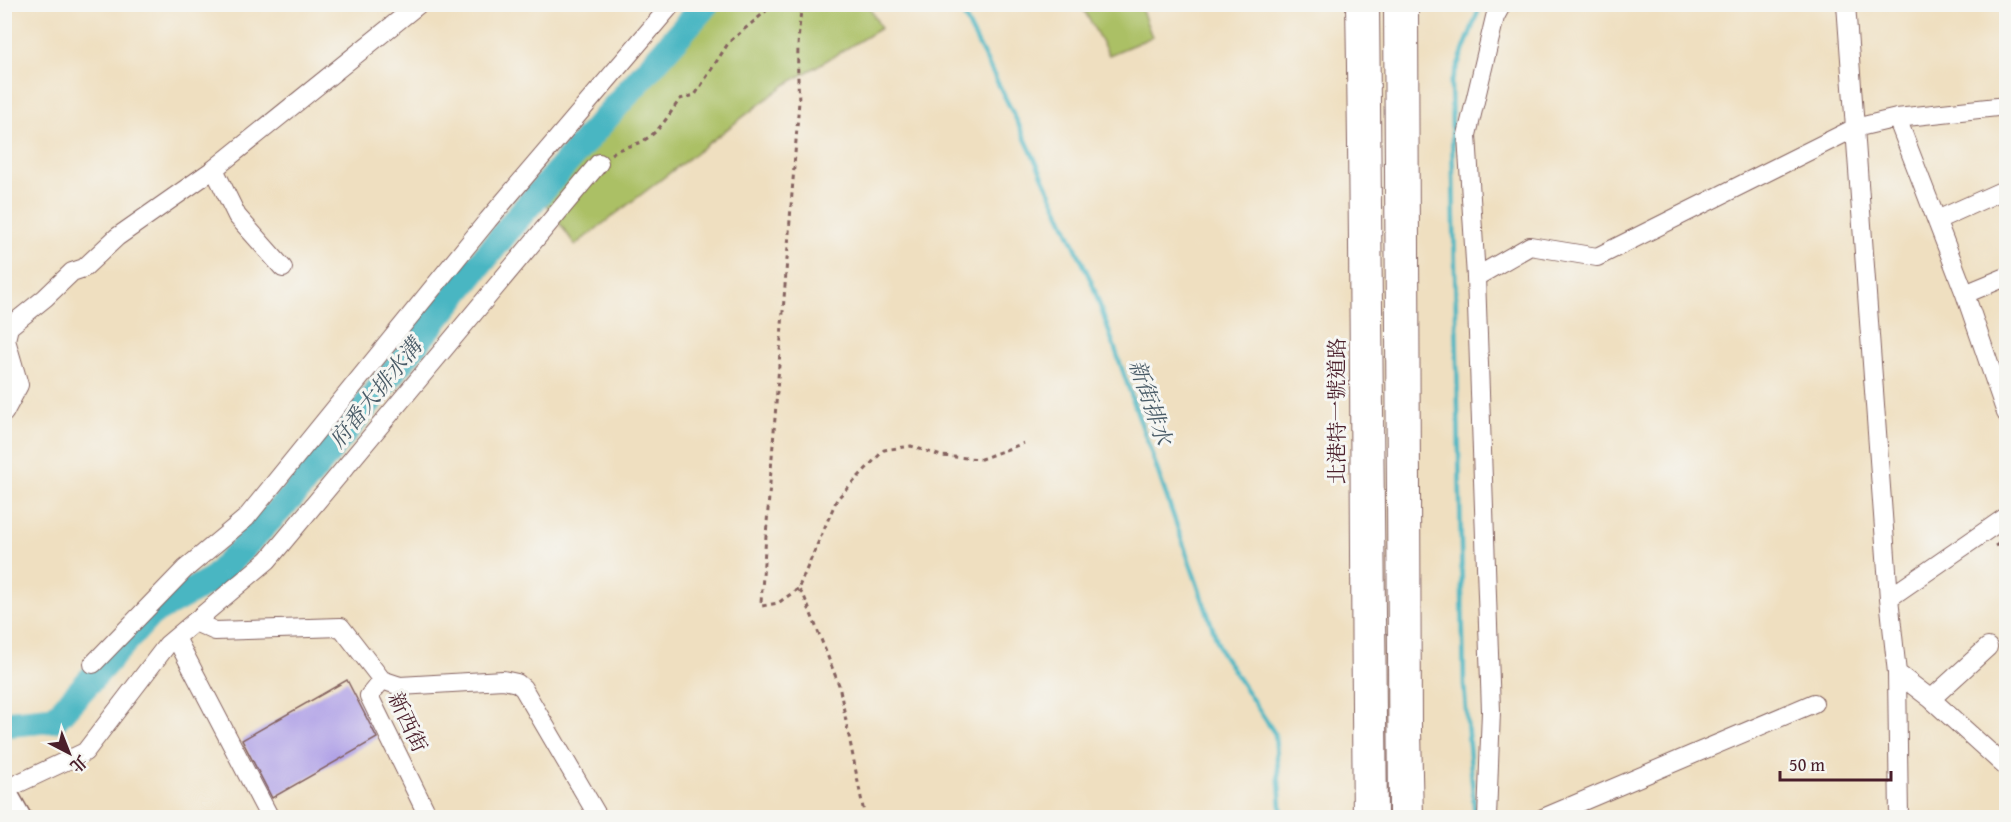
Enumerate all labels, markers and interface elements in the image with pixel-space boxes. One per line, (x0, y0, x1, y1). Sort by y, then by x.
water label: 府番大排水溝 (321, 329, 431, 454)
street label: 北港特一號道路 (1321, 338, 1352, 485)
water label: 新街排水 (1122, 355, 1181, 451)
street label: 新西街 (381, 687, 435, 757)
north arrow (39, 723, 99, 783)
scale bar (1780, 744, 1891, 782)
text: 北 (65, 750, 93, 778)
text: 50 m (1789, 751, 1825, 778)

